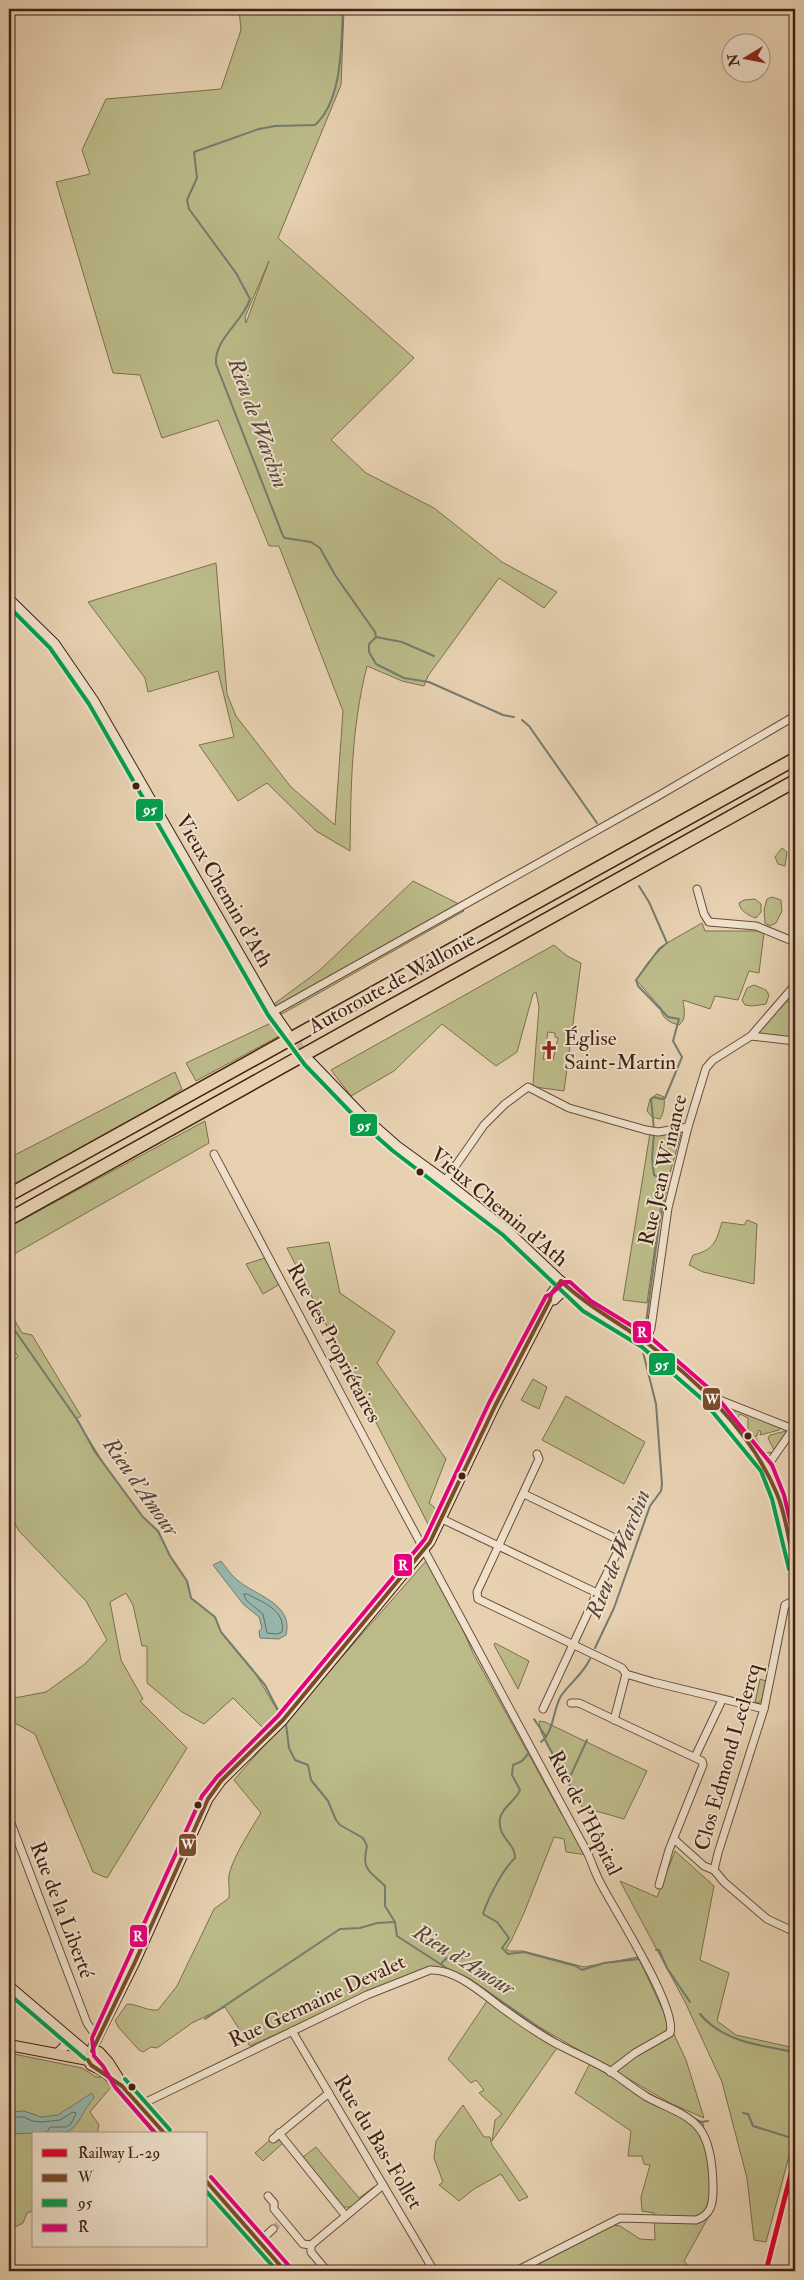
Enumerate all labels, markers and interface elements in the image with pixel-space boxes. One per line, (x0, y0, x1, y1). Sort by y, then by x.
north arrow (722, 32, 772, 82)
text: N (724, 52, 743, 69)
water label: Rieu de Warchin (221, 353, 295, 492)
unlabelled marker (131, 781, 141, 791)
line badge: 95 (135, 798, 164, 822)
text: 95 (141, 801, 158, 818)
street label: Vieux Chemin d'Ath (169, 810, 279, 972)
street label: Autoroute de Wallonie (303, 926, 481, 1041)
place label: Église Saint-Martin (564, 1025, 676, 1076)
church icon: Église Saint-Martin (538, 1039, 560, 1061)
street label: Rue Jean Winance (633, 1092, 694, 1248)
line badge: 95 (349, 1113, 378, 1137)
text: 95 (355, 1117, 372, 1134)
street label: Vieux Chemin d'Ath (424, 1141, 574, 1273)
unlabelled marker (415, 1167, 425, 1177)
street label: Rue des Propriétaires (281, 1259, 387, 1427)
line badge: R (632, 1320, 652, 1344)
text: R (637, 1324, 648, 1341)
line badge: 95 (648, 1352, 676, 1376)
text: 95 (653, 1356, 670, 1373)
line badge: W (702, 1387, 721, 1411)
text: W (704, 1391, 720, 1408)
water label: Rieu d'Amour (96, 1431, 186, 1543)
unlabelled marker (743, 1431, 753, 1441)
unlabelled marker (457, 1471, 467, 1481)
water label: Rieu de Warchin (579, 1485, 657, 1624)
line badge: R (393, 1553, 413, 1577)
text: R (398, 1557, 409, 1574)
street label: Clos Edmond Leclercq (688, 1660, 768, 1854)
street label: Rue de l'Hôpital (542, 1746, 628, 1881)
unlabelled marker (193, 1800, 203, 1810)
line badge: W (178, 1833, 197, 1857)
text: W (180, 1836, 196, 1853)
street label: Rue de la Liberté (24, 1838, 100, 1982)
water label: Rieu d'Amour (407, 1917, 521, 2003)
line badge: R (129, 1924, 148, 1948)
text: R (133, 1928, 144, 1945)
street label: Rue Germaine Devalet (224, 1948, 410, 2054)
street label: Rue du Bas-Follet (327, 2070, 429, 2214)
unlabelled marker (127, 2082, 137, 2092)
legend (32, 2132, 208, 2248)
text: Railway L-29 (78, 2144, 160, 2163)
text: W (77, 2168, 94, 2187)
text: 95 (77, 2194, 93, 2213)
text: R (78, 2218, 90, 2237)

